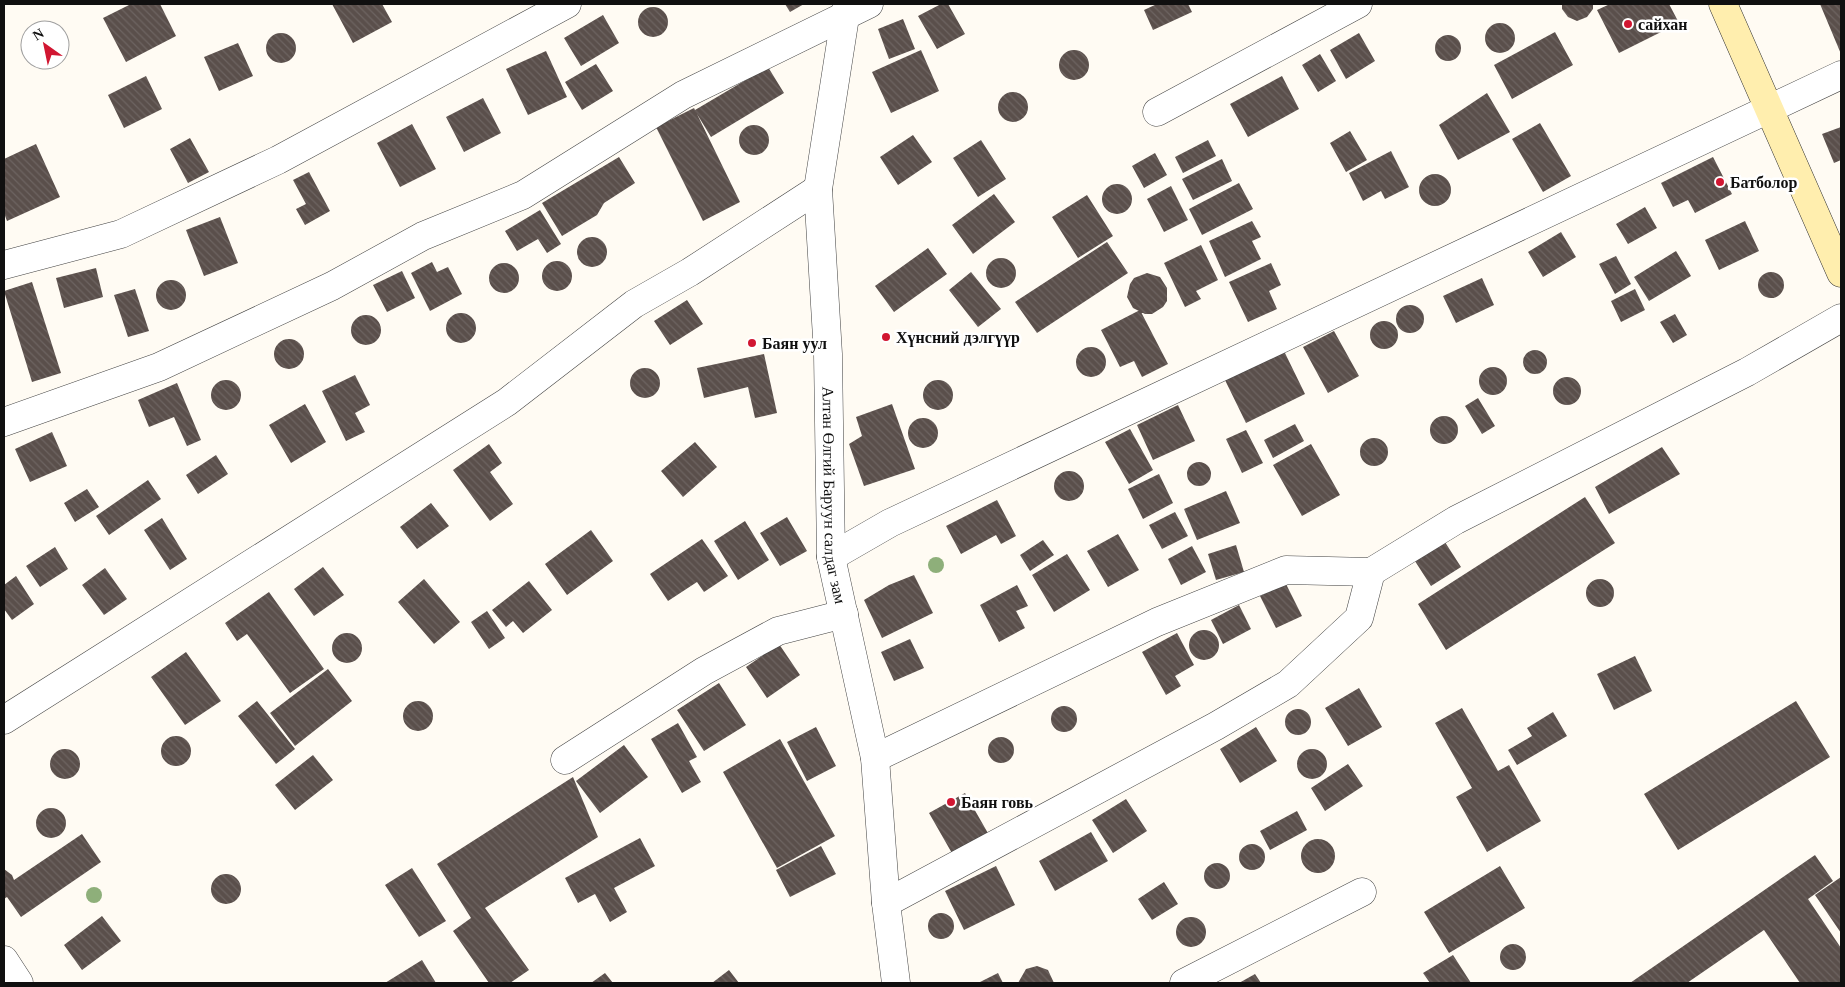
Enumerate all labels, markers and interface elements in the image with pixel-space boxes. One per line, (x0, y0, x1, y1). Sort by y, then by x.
place label: сайхан (1638, 16, 1688, 33)
marker: сайхан (1622, 18, 1634, 30)
north arrow (20, 20, 70, 70)
text: N (30, 25, 47, 44)
place label: Батболор (1730, 174, 1798, 192)
marker: Батболор (1714, 176, 1726, 188)
place label: Хүнсний дэлгүүр (896, 329, 1020, 347)
marker: Хүнсний дэлгүүр (880, 331, 892, 343)
place label: Баян уул (762, 335, 827, 353)
marker: Баян уул (746, 337, 758, 349)
street label: Алтан Өлгий Баруун салдаг зам (819, 386, 849, 605)
place label: Баян говь (961, 794, 1034, 811)
marker: Баян говь (945, 796, 957, 808)

